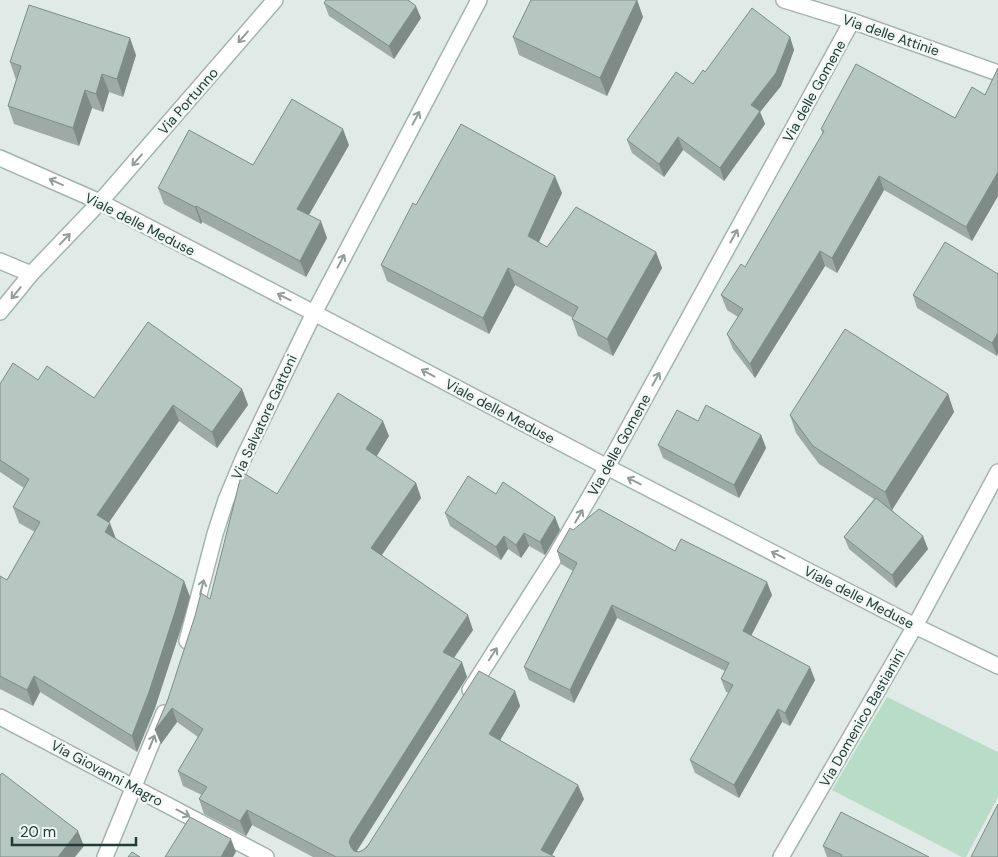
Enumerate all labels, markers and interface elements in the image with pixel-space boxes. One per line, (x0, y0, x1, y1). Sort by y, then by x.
street label: Via delle Attinie (840, 10, 942, 60)
one-way arrow (238, 30, 249, 43)
street label: Via delle Gomene (778, 37, 850, 145)
street label: Via Portunno (154, 64, 222, 138)
one-way arrow (412, 111, 422, 126)
one-way arrow (131, 153, 142, 166)
one-way arrow (49, 177, 64, 187)
street label: Viale delle Meduse (82, 188, 198, 260)
one-way arrow (729, 229, 739, 244)
one-way arrow (59, 232, 71, 245)
one-way arrow (336, 255, 346, 269)
one-way arrow (10, 286, 21, 299)
one-way arrow (277, 292, 292, 301)
street label: Via Salvatore Gattoni (227, 352, 301, 482)
one-way arrow (421, 368, 436, 377)
one-way arrow (651, 372, 661, 386)
street label: Viale delle Meduse (442, 375, 558, 447)
street label: Via delle Gomene (583, 391, 655, 499)
one-way arrow (626, 476, 641, 486)
one-way arrow (574, 508, 584, 523)
one-way arrow (771, 550, 786, 559)
street label: Viale delle Meduse (801, 561, 917, 633)
one-way arrow (198, 579, 207, 595)
street label: Via Domenico Bastianini (815, 646, 909, 790)
one-way arrow (489, 647, 499, 661)
one-way arrow (149, 734, 158, 749)
street label: Via Giovanni Magro (48, 736, 166, 810)
one-way arrow (175, 808, 189, 818)
scale bar (12, 814, 136, 846)
text: 20 m (20, 822, 56, 842)

